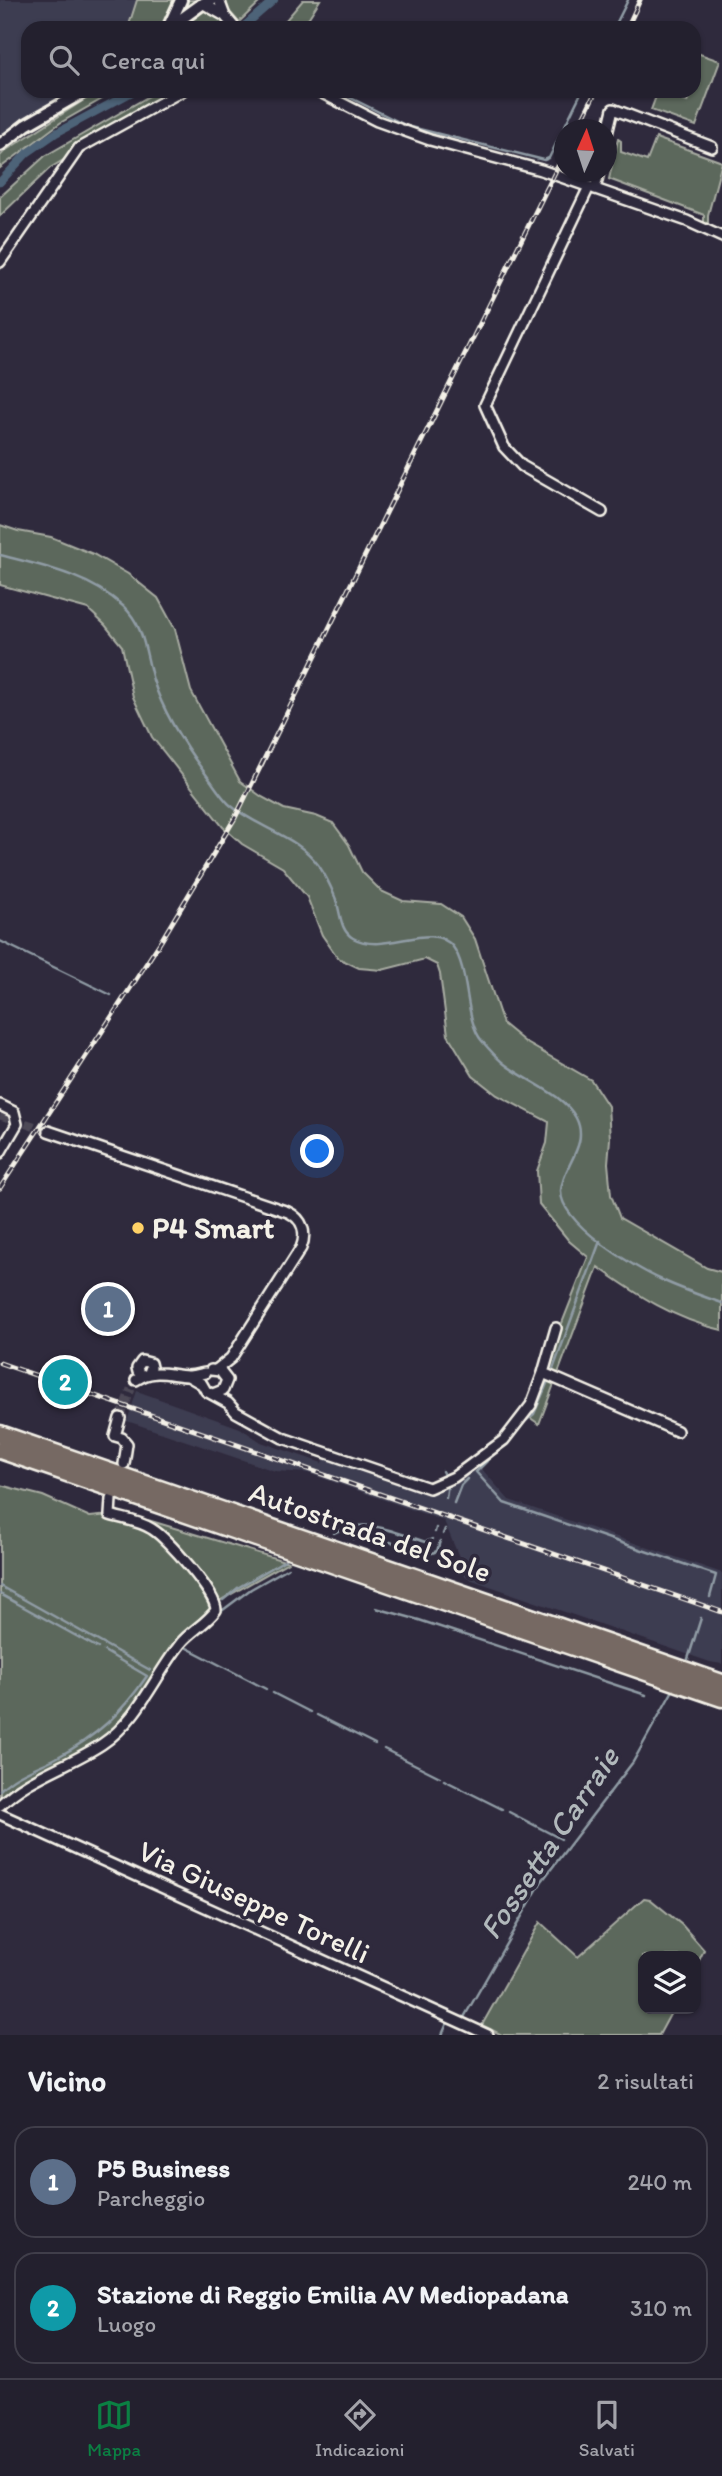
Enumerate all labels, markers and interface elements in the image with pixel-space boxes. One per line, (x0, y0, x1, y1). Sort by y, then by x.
search box (21, 21, 701, 98)
icon: search (45, 41, 83, 79)
text: Cerca qui (101, 44, 205, 76)
north arrow (554, 119, 617, 182)
your location (300, 1134, 334, 1168)
place label: P4 Smart (152, 1209, 274, 1246)
marker: P4 Smart (130, 1220, 146, 1236)
pin: 1 (85, 1283, 131, 1335)
pin: 2 (42, 1356, 88, 1408)
street label: Autostrada del Sole (244, 1473, 496, 1590)
water label: Fossetta Carraie (471, 1738, 628, 1946)
street label: Via Giuseppe Torelli (133, 1832, 376, 1971)
map controls (638, 1951, 701, 2014)
button: layers (638, 1951, 701, 2014)
text: Vicino (28, 2062, 106, 2099)
text: 2 risultati (597, 2067, 694, 2095)
text: P5 Business (97, 2152, 230, 2184)
text: 1 (48, 2168, 58, 2196)
text: 240 m (627, 2168, 692, 2196)
text: Parcheggio (97, 2184, 205, 2212)
text: Stazione di Reggio Emilia AV Mediopadana (97, 2278, 569, 2310)
text: 2 (47, 2294, 59, 2322)
text: 310 m (630, 2294, 692, 2322)
text: Luogo (97, 2310, 156, 2338)
tab: Mappa (87, 2396, 141, 2461)
tab: Indicazioni (315, 2396, 404, 2461)
tab: Salvati (579, 2396, 635, 2461)

